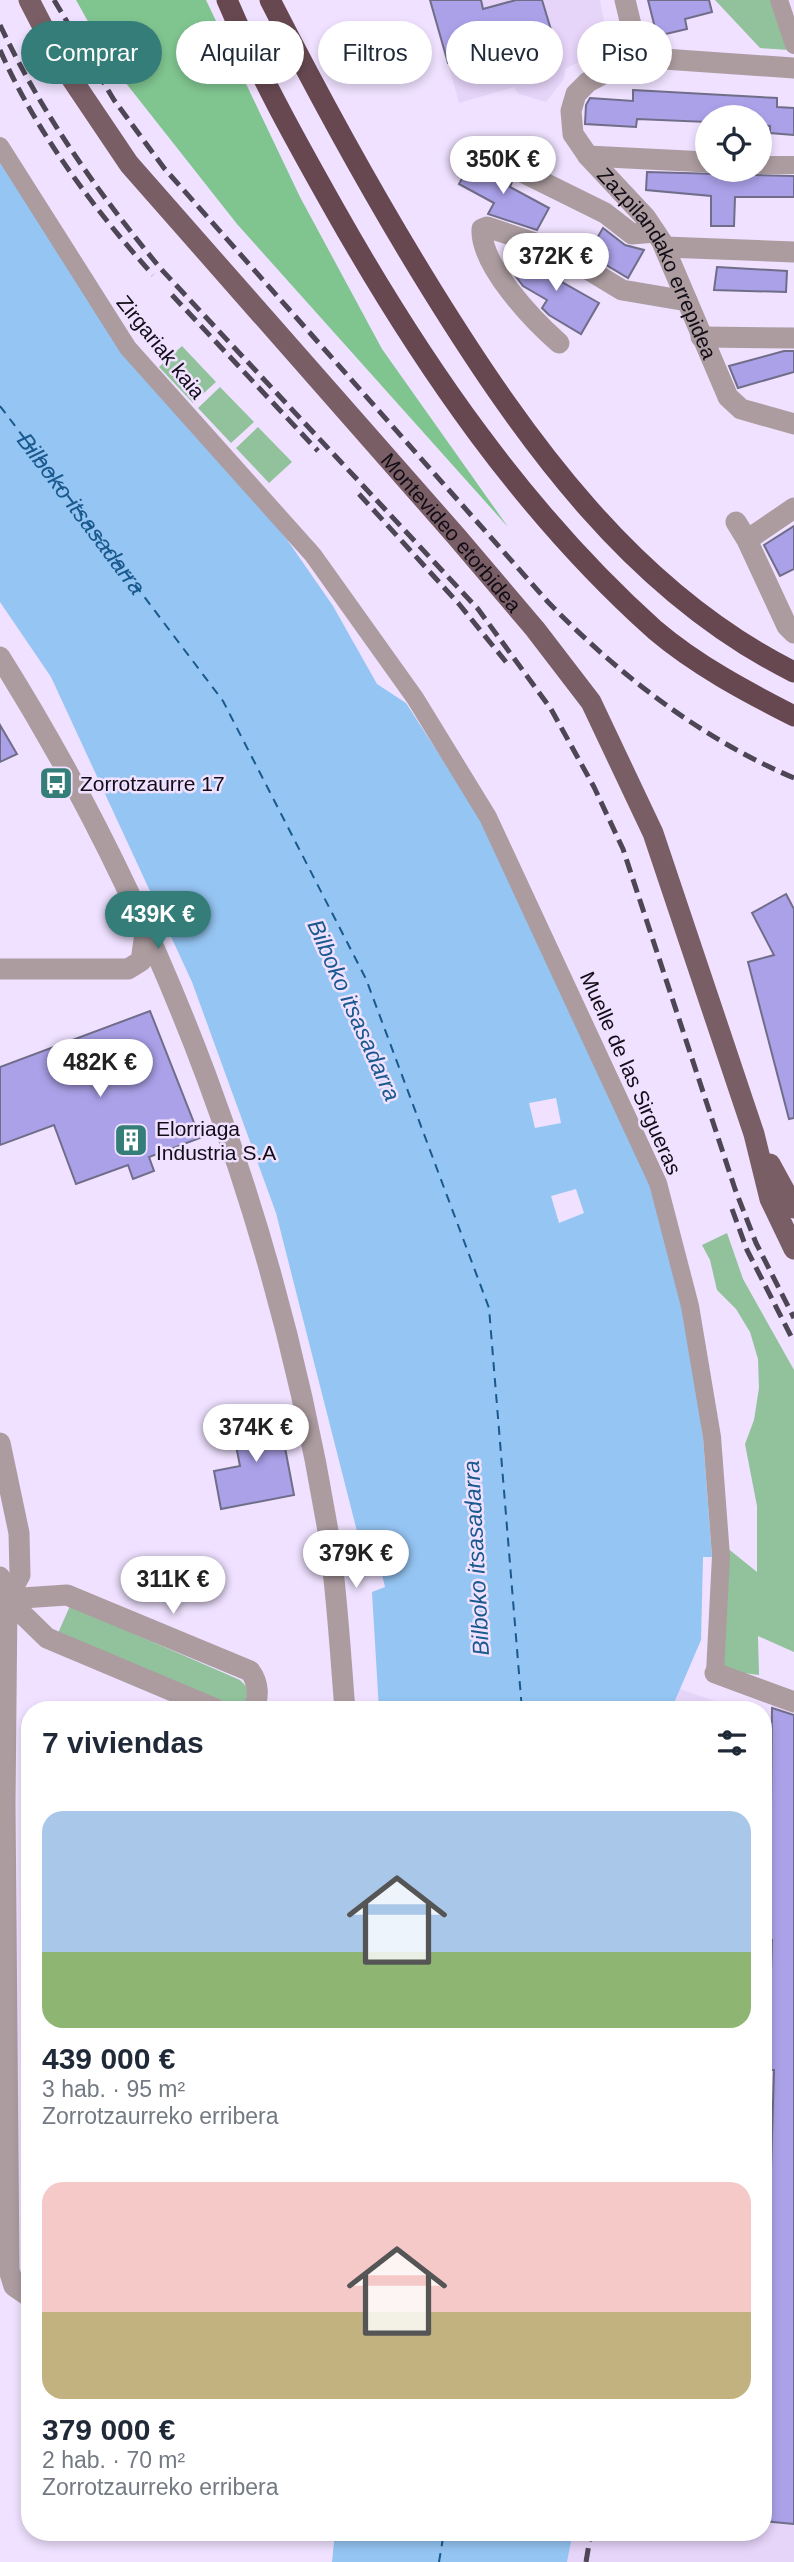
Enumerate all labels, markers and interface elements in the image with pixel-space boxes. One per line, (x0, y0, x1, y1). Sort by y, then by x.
chip: Comprar (21, 21, 162, 84)
chip: Alquilar (176, 21, 304, 84)
chip: Filtros (318, 21, 432, 84)
chip: Nuevo (446, 21, 563, 84)
chip: Piso (577, 21, 672, 84)
map controls (695, 105, 772, 182)
button: locate (695, 105, 772, 182)
pin: 350K € (446, 136, 560, 196)
text: 350K € (466, 146, 540, 172)
street label: Zazpilandako errepidea (593, 163, 722, 362)
pin: 372K € (499, 233, 613, 293)
text: 372K € (519, 243, 593, 269)
street label: Zirgariak kaia (112, 291, 210, 403)
water label: Bilboko itsasadarra (12, 428, 151, 600)
street label: Montevideo etorbidea (377, 448, 527, 616)
bus stop icon: Zorrotzaurre 17 (37, 764, 75, 802)
place label: Zorrotzaurre 17 (80, 772, 225, 795)
pin: 439K € (101, 892, 215, 951)
text: 439K € (121, 901, 195, 927)
water label: Bilboko itsasadarra (302, 915, 406, 1105)
street label: Muelle de las Sirgueras (576, 968, 686, 1178)
pin: 482K € (43, 1040, 157, 1099)
text: 482K € (63, 1049, 137, 1075)
place label: Elorriaga Industria S.A (156, 1117, 276, 1164)
building icon: Elorriaga Industria S.A (112, 1121, 150, 1159)
pin: 374K € (199, 1404, 313, 1464)
text: 374K € (219, 1414, 293, 1440)
water label: Bilboko itsasadarra (458, 1460, 494, 1656)
pin: 379K € (299, 1530, 413, 1590)
text: 379K € (319, 1540, 393, 1566)
pin: 311K € (116, 1556, 230, 1616)
text: 311K € (137, 1566, 209, 1592)
icon: filters (713, 1724, 751, 1762)
text: 7 viviendas (42, 1726, 204, 1759)
icon: home (334, 1857, 460, 1983)
text: 439 000 € (42, 2042, 175, 2075)
text: 3 hab. · 95 m² (42, 2076, 185, 2102)
text: Zorrotzaurreko erribera (42, 2103, 278, 2129)
icon: home (334, 2228, 460, 2354)
text: 379 000 € (42, 2413, 175, 2446)
text: 2 hab. · 70 m² (42, 2447, 185, 2473)
text: Zorrotzaurreko erribera (42, 2474, 278, 2500)

